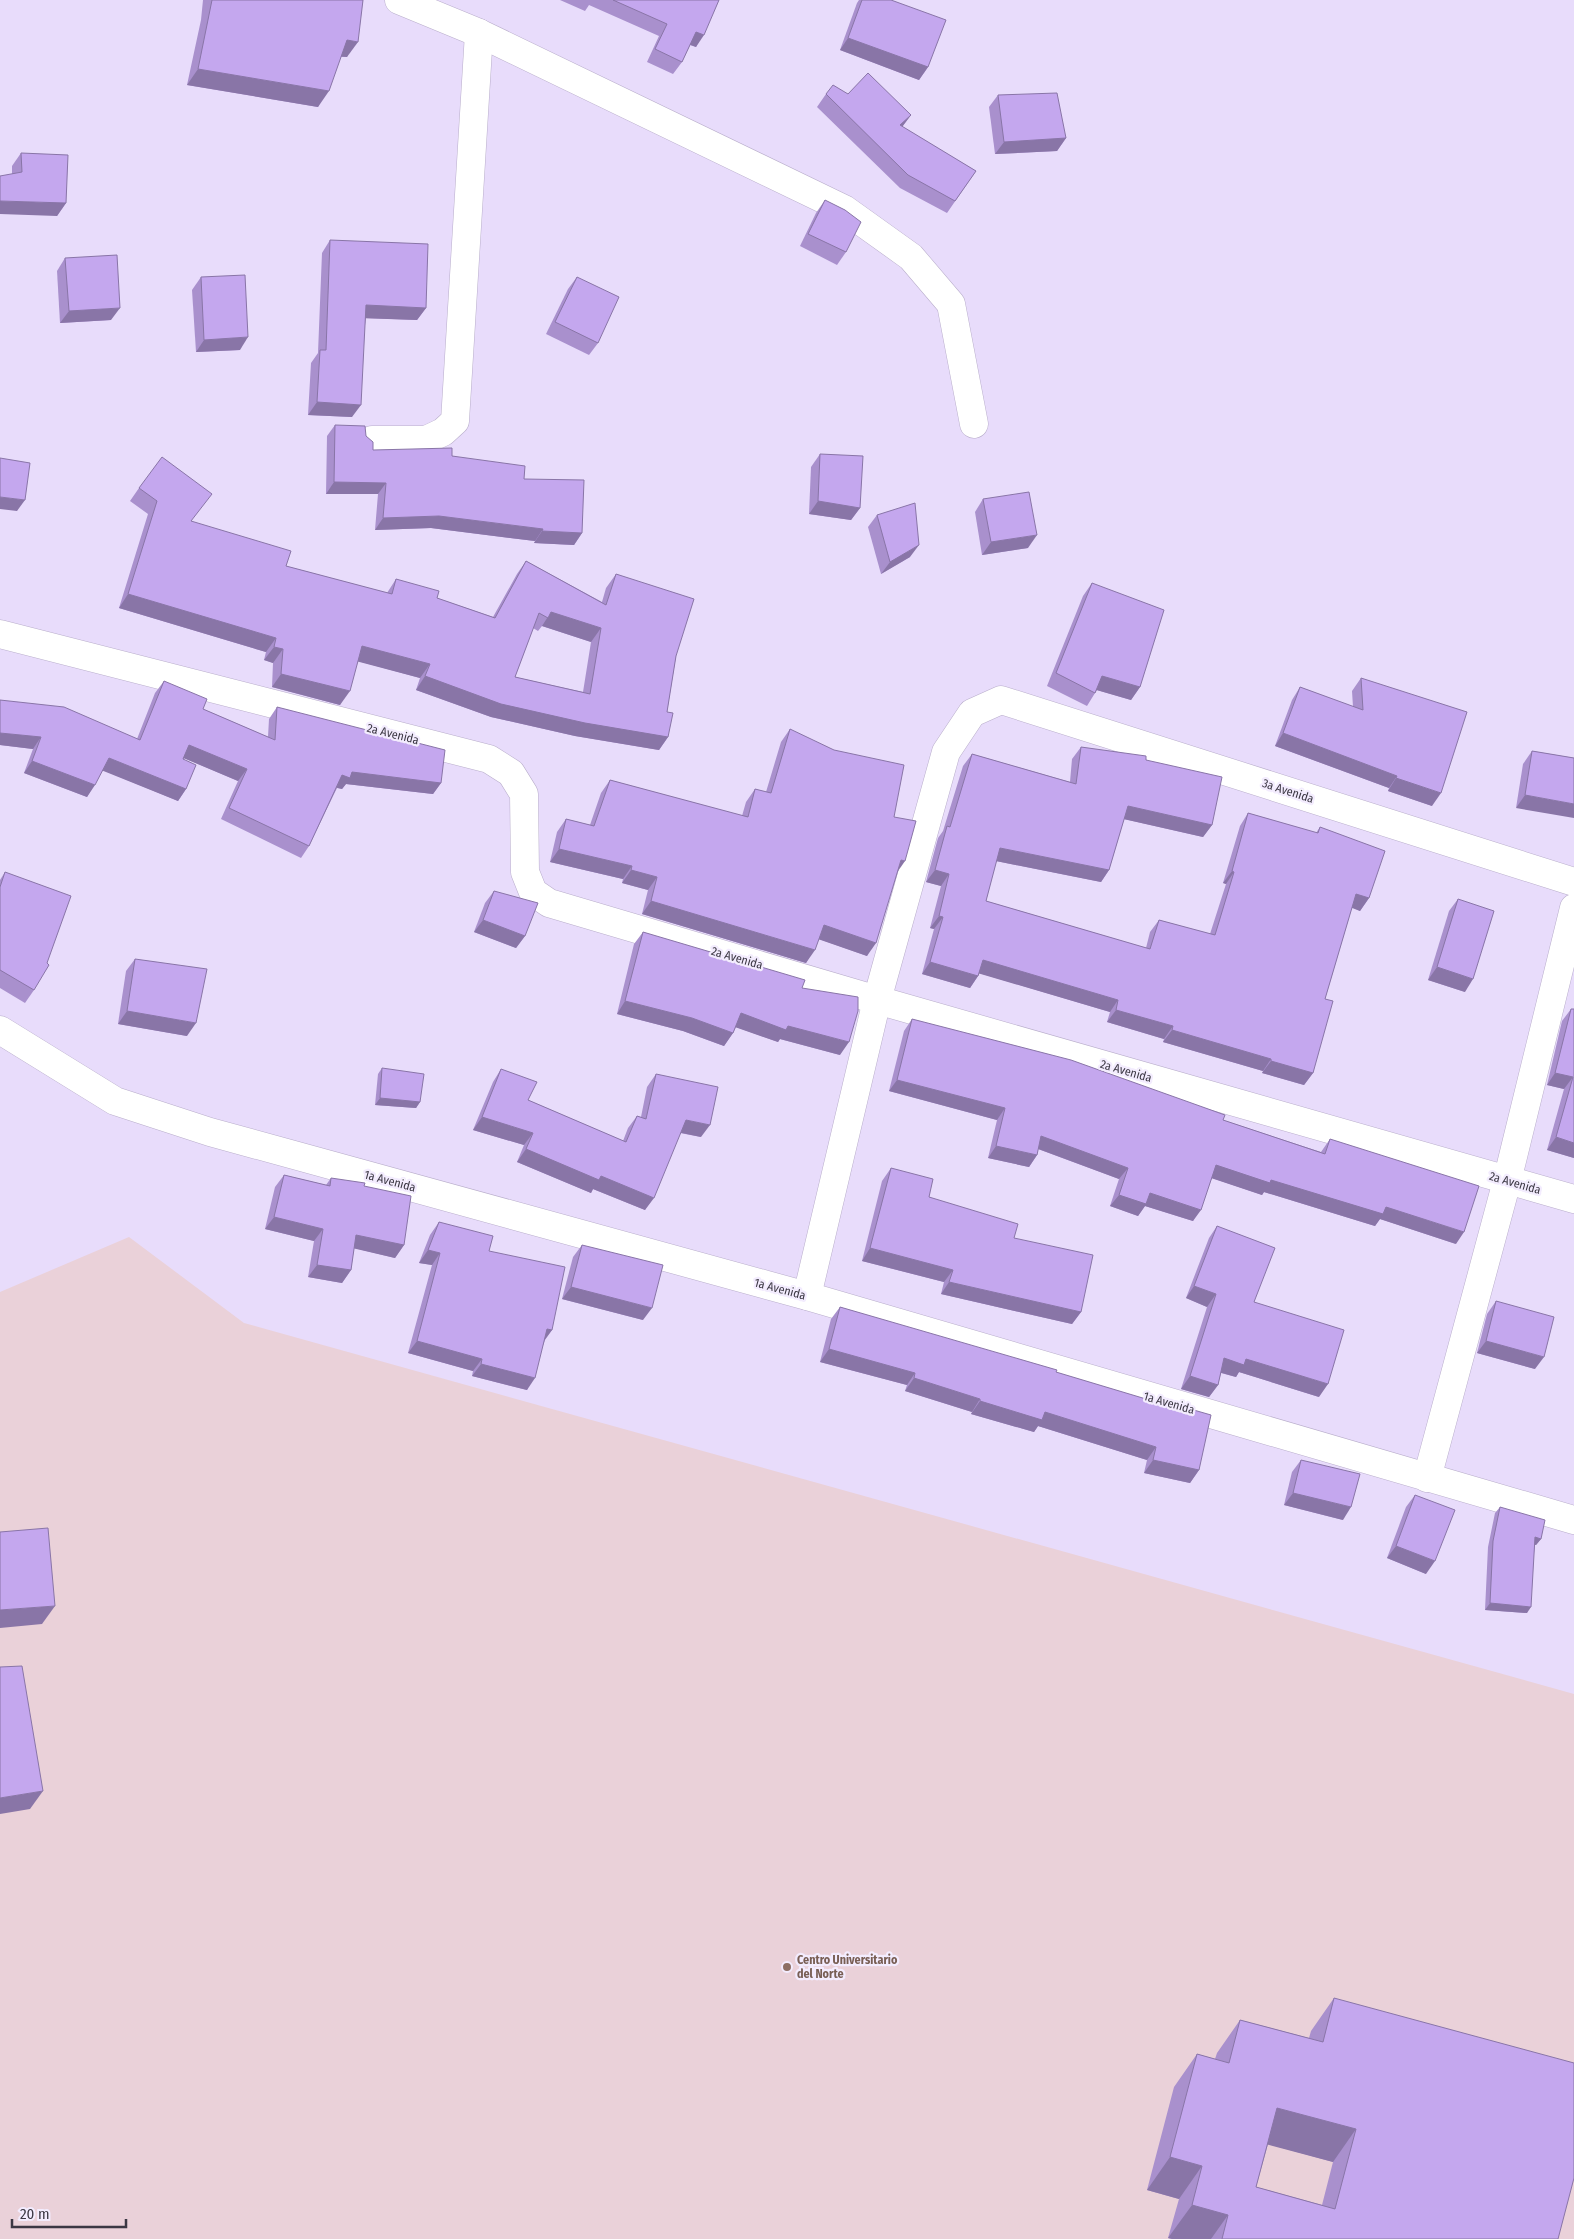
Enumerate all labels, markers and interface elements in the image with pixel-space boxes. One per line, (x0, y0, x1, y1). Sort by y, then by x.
street label: 2a Avenida (366, 721, 421, 747)
street label: 3a Avenida (1260, 776, 1316, 806)
street label: 2a Avenida (710, 944, 765, 972)
street label: 2a Avenida (1099, 1057, 1154, 1085)
street label: 1a Avenida (363, 1167, 417, 1195)
street label: 2a Avenida (1488, 1169, 1543, 1197)
street label: 1a Avenida (753, 1275, 807, 1303)
street label: 1a Avenida (1142, 1389, 1196, 1417)
place label: Centro Universitario del Norte (797, 1953, 898, 1981)
marker: Centro Universitario del Norte (781, 1961, 793, 1973)
scale bar (12, 2196, 126, 2228)
text: 20 m (20, 2205, 50, 2223)

